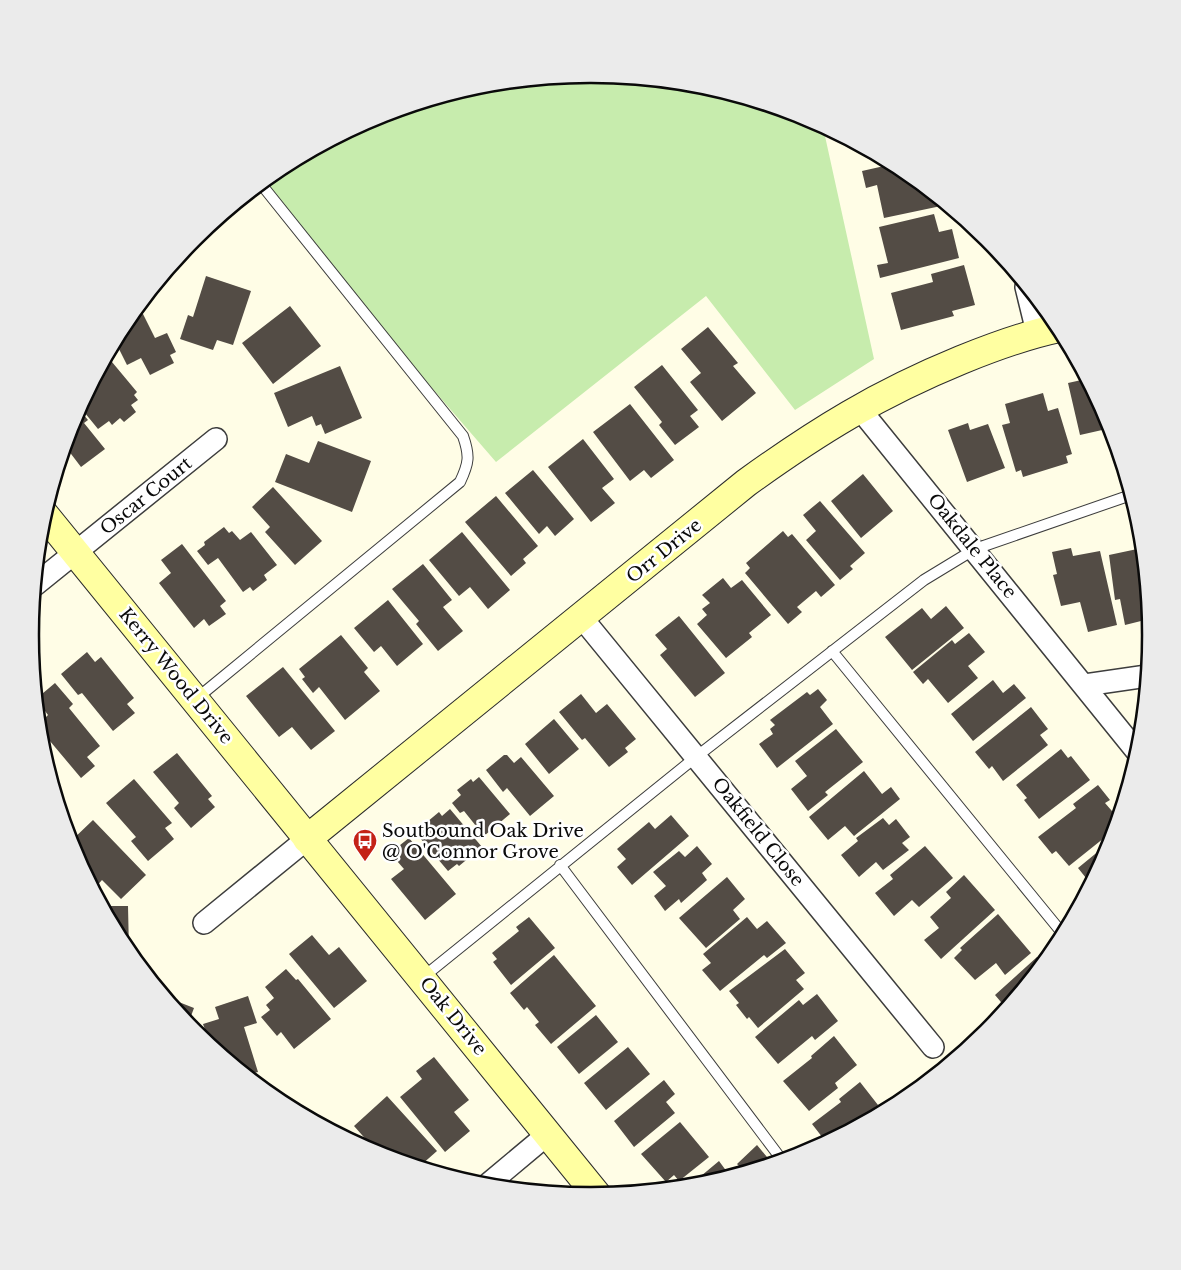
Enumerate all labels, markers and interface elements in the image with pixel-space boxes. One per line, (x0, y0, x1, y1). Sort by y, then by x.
street label: Oscar Court (96, 452, 196, 540)
street label: Oakdale Place (923, 489, 1021, 603)
street label: Orr Drive (622, 514, 706, 588)
street label: Kerry Wood Drive (114, 604, 238, 748)
street label: Oakfield Close (707, 773, 809, 891)
place label: Soutbound Oak Drive @ O'Connor Grove (382, 820, 584, 863)
bus stop icon: Soutbound Oak Drive @ O'Connor Grove (352, 828, 378, 862)
street label: Oak Drive (415, 972, 491, 1060)

